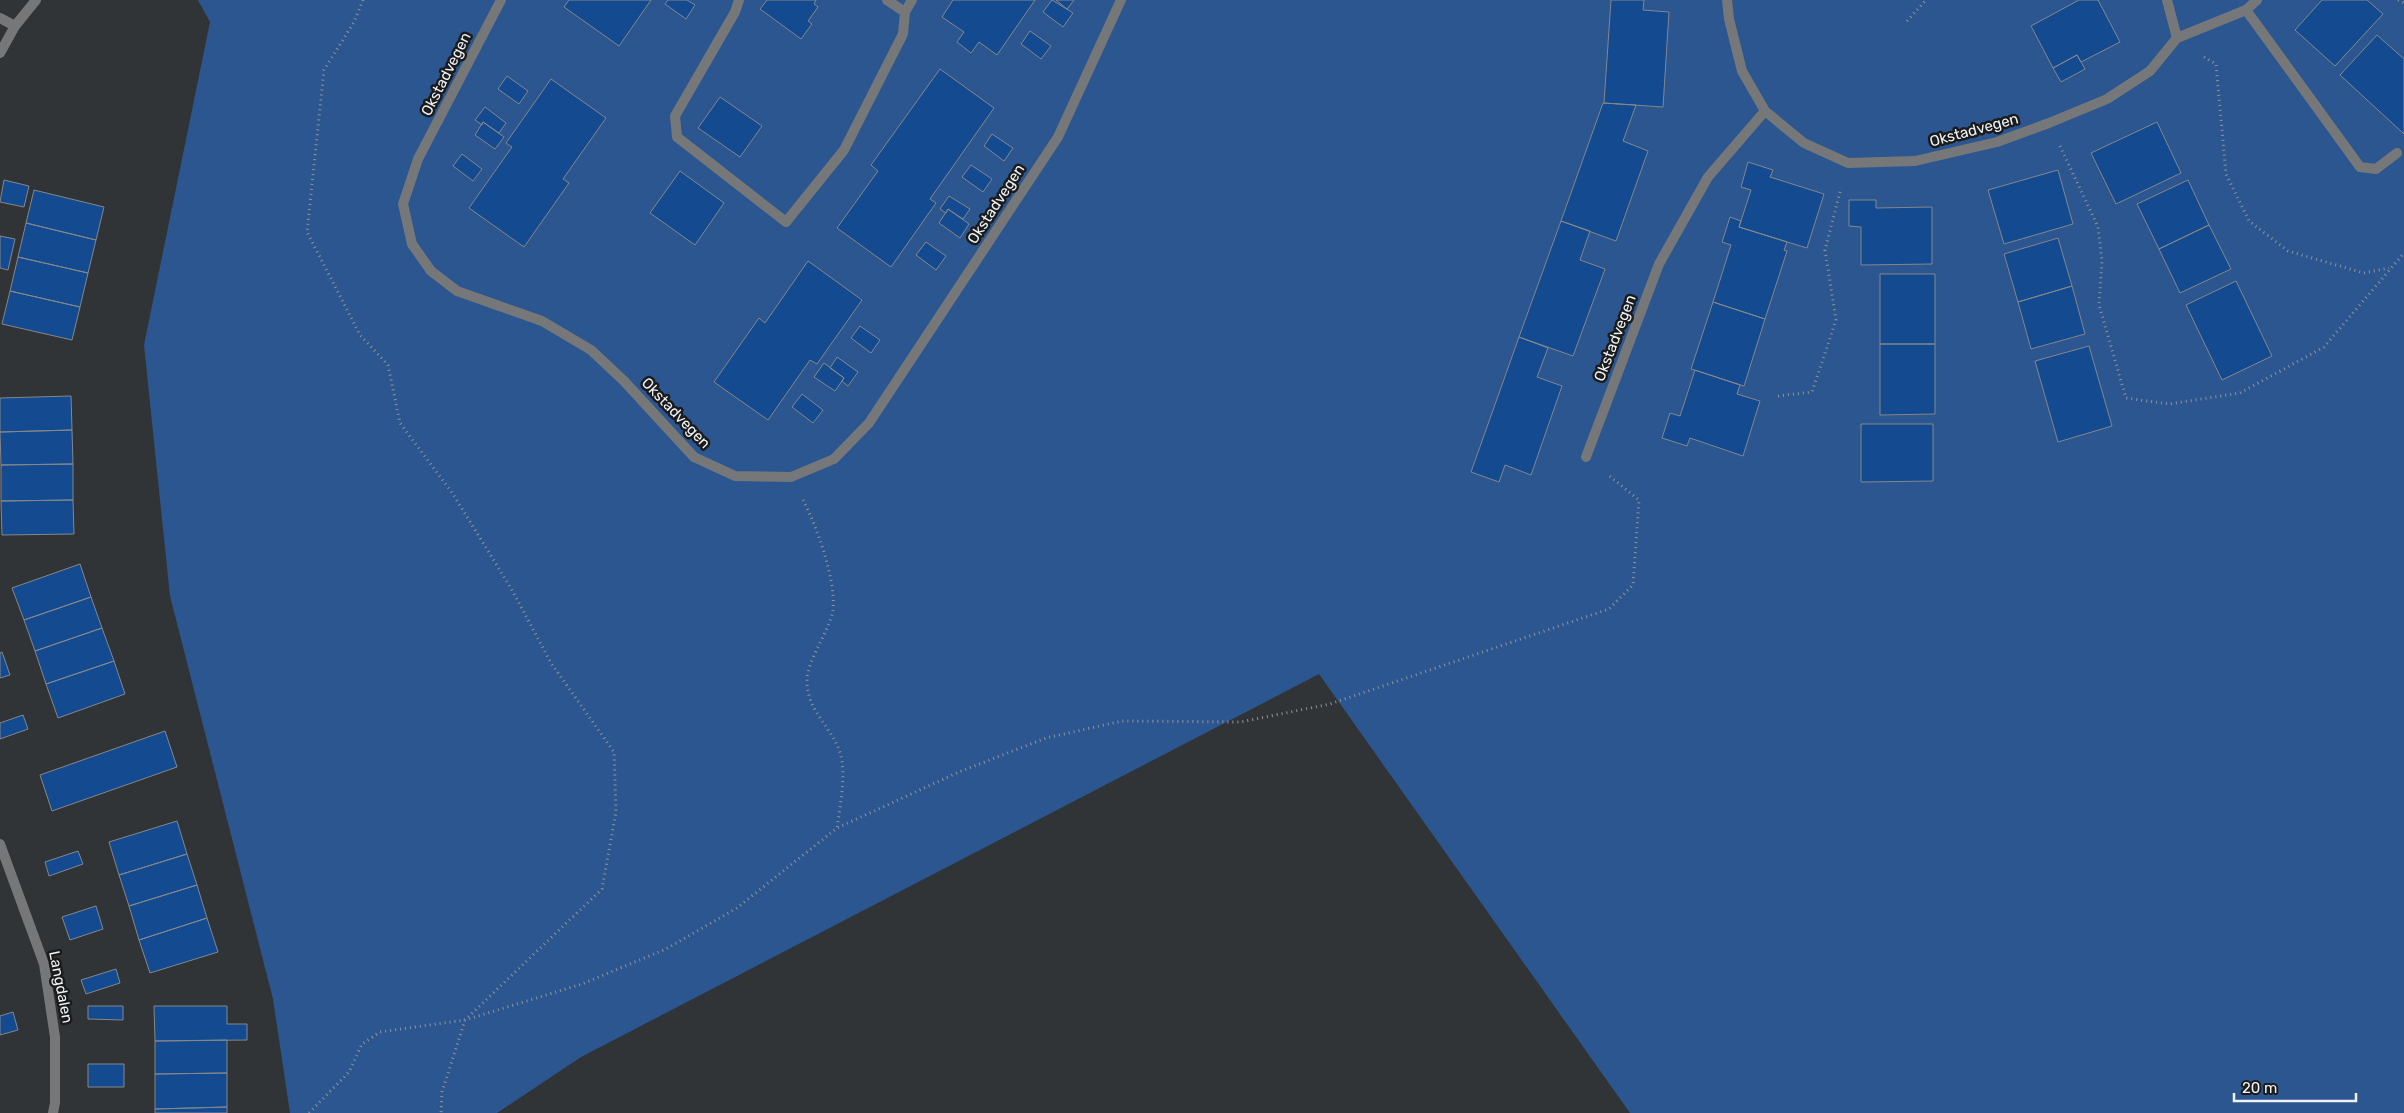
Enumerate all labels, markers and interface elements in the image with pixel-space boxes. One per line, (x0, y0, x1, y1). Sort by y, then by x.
street label: Okstadvegen (417, 29, 475, 119)
street label: Okstadvegen (1928, 109, 2020, 151)
street label: Okstadvegen (964, 161, 1028, 247)
street label: Okstadvegen (1590, 292, 1640, 384)
street label: Okstadvegen (638, 374, 714, 452)
street label: Langdalen (45, 949, 77, 1025)
scale bar (2234, 1070, 2356, 1102)
text: 20 m (2242, 1079, 2277, 1097)

